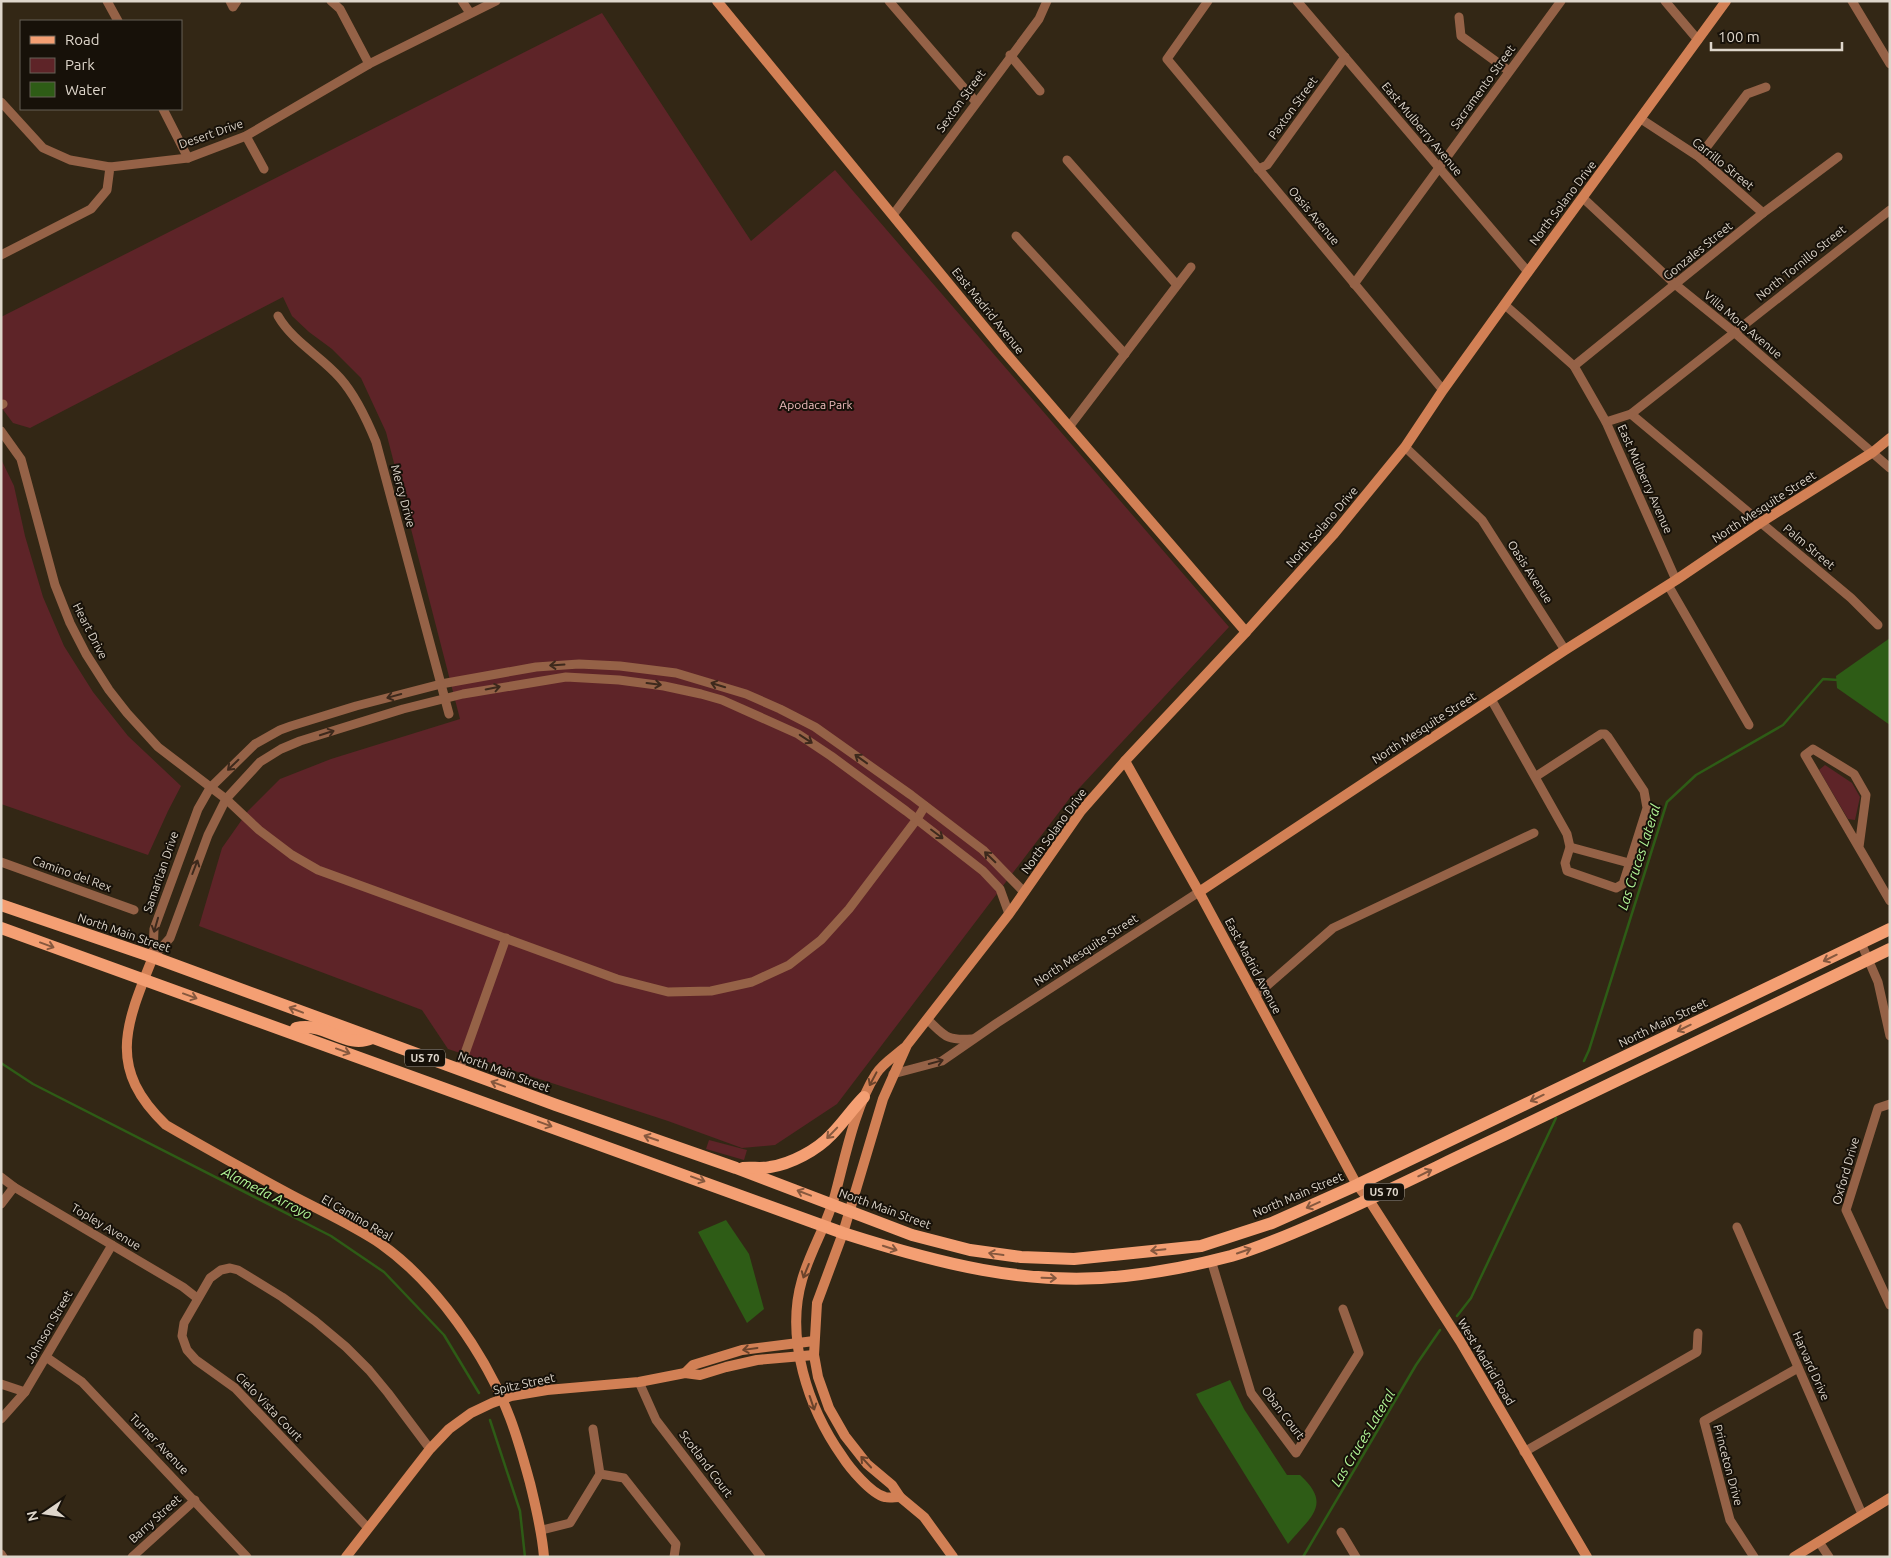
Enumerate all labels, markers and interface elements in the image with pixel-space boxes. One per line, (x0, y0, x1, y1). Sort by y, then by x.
legend (20, 20, 182, 110)
scale bar (1711, 20, 1842, 52)
text: 100 m (1718, 28, 1760, 45)
text: Road (65, 31, 100, 48)
street label: Sacramento Street (1448, 42, 1518, 131)
text: Park (65, 56, 95, 73)
street label: Sexton Street (934, 67, 988, 134)
street label: Paxton Street (1266, 74, 1320, 142)
street label: East Mulberry Avenue (1379, 79, 1465, 178)
text: Water (65, 81, 106, 98)
street label: Desert Drive (177, 116, 245, 151)
street label: Carrillo Street (1690, 135, 1757, 192)
street label: North Solano Drive (1527, 158, 1599, 247)
street label: Oasis Avenue (1286, 184, 1343, 247)
street label: Gonzales Street (1661, 219, 1735, 282)
street label: North Tornillo Street (1753, 222, 1848, 303)
street label: East Madrid Avenue (950, 265, 1027, 356)
street label: Villa Mora Avenue (1702, 288, 1785, 361)
park label: Apodaca Park (779, 398, 853, 411)
street label: East Mulberry Avenue (1616, 422, 1675, 535)
street label: Mercy Drive (389, 463, 418, 529)
street label: North Mesquite Street (1709, 468, 1818, 545)
street label: North Solano Drive (1283, 484, 1360, 569)
street label: Palm Street (1781, 521, 1838, 572)
street label: Oasis Avenue (1505, 538, 1555, 605)
street label: Heart Drive (71, 600, 110, 661)
one-way arrow (550, 661, 566, 670)
one-way arrow (645, 679, 661, 689)
one-way arrow (710, 679, 726, 689)
one-way arrow (484, 683, 500, 693)
street label: North Mesquite Street (1369, 689, 1478, 766)
one-way arrow (386, 692, 402, 701)
one-way arrow (319, 728, 334, 737)
one-way arrow (798, 735, 812, 745)
one-way arrow (854, 754, 868, 764)
one-way arrow (227, 759, 239, 771)
street label: North Solano Drive (1018, 786, 1089, 876)
water label: Las Cruces Lateral (1614, 802, 1664, 912)
street label: Samaritan Drive (140, 829, 181, 914)
one-way arrow (930, 829, 943, 840)
one-way arrow (984, 851, 996, 863)
street label: Camino del Rex (31, 853, 113, 894)
one-way arrow (191, 860, 201, 875)
street label: North Main Street (76, 911, 172, 955)
street label: North Mesquite Street (1031, 911, 1140, 988)
one-way arrow (151, 916, 161, 932)
street label: East Madrid Avenue (1223, 916, 1284, 1016)
one-way arrow (39, 941, 54, 950)
one-way arrow (1823, 954, 1838, 963)
one-way arrow (182, 992, 197, 1001)
street label: North Main Street (1616, 995, 1710, 1050)
one-way arrow (289, 1005, 304, 1015)
one-way arrow (1677, 1024, 1692, 1033)
one-way arrow (335, 1047, 350, 1056)
street label: North Main Street (456, 1049, 552, 1094)
road number: US 70 (405, 1050, 445, 1066)
one-way arrow (927, 1057, 943, 1066)
one-way arrow (868, 1072, 878, 1086)
one-way arrow (491, 1079, 506, 1088)
one-way arrow (1530, 1094, 1545, 1104)
one-way arrow (537, 1120, 552, 1129)
one-way arrow (826, 1127, 838, 1139)
one-way arrow (644, 1133, 659, 1142)
street label: Oxford Drive (1830, 1136, 1861, 1206)
water label: Alameda Arroyo (218, 1163, 315, 1223)
one-way arrow (1417, 1167, 1432, 1177)
street label: North Main Street (1251, 1169, 1345, 1219)
one-way arrow (690, 1175, 705, 1184)
road number: US 70 (1364, 1184, 1404, 1200)
street label: North Main Street (837, 1186, 933, 1231)
one-way arrow (797, 1188, 812, 1198)
street label: El Camino Real (320, 1192, 395, 1243)
one-way arrow (1306, 1200, 1321, 1210)
street label: Topley Avenue (69, 1201, 143, 1252)
one-way arrow (882, 1243, 898, 1253)
one-way arrow (1150, 1245, 1166, 1255)
one-way arrow (1235, 1246, 1251, 1256)
one-way arrow (989, 1249, 1005, 1259)
one-way arrow (800, 1263, 810, 1278)
one-way arrow (1041, 1273, 1057, 1282)
street label: Johnson Street (22, 1288, 75, 1365)
street label: West Madrid Road (1455, 1316, 1517, 1407)
street label: Harvard Drive (1790, 1329, 1832, 1402)
one-way arrow (742, 1344, 758, 1354)
street label: Cielo Vista Court (233, 1370, 305, 1444)
street label: Spitz Street (492, 1371, 556, 1396)
street label: Oban Court (1259, 1384, 1308, 1442)
water label: Las Cruces Lateral (1328, 1387, 1398, 1489)
one-way arrow (808, 1395, 817, 1410)
street label: Turner Avenue (127, 1411, 191, 1477)
street label: Princeton Drive (1711, 1423, 1746, 1507)
street label: Scotland Court (677, 1428, 736, 1500)
one-way arrow (860, 1456, 872, 1469)
north arrow (20, 1488, 70, 1538)
street label: Barry Street (126, 1492, 183, 1545)
text: N (23, 1509, 41, 1523)

